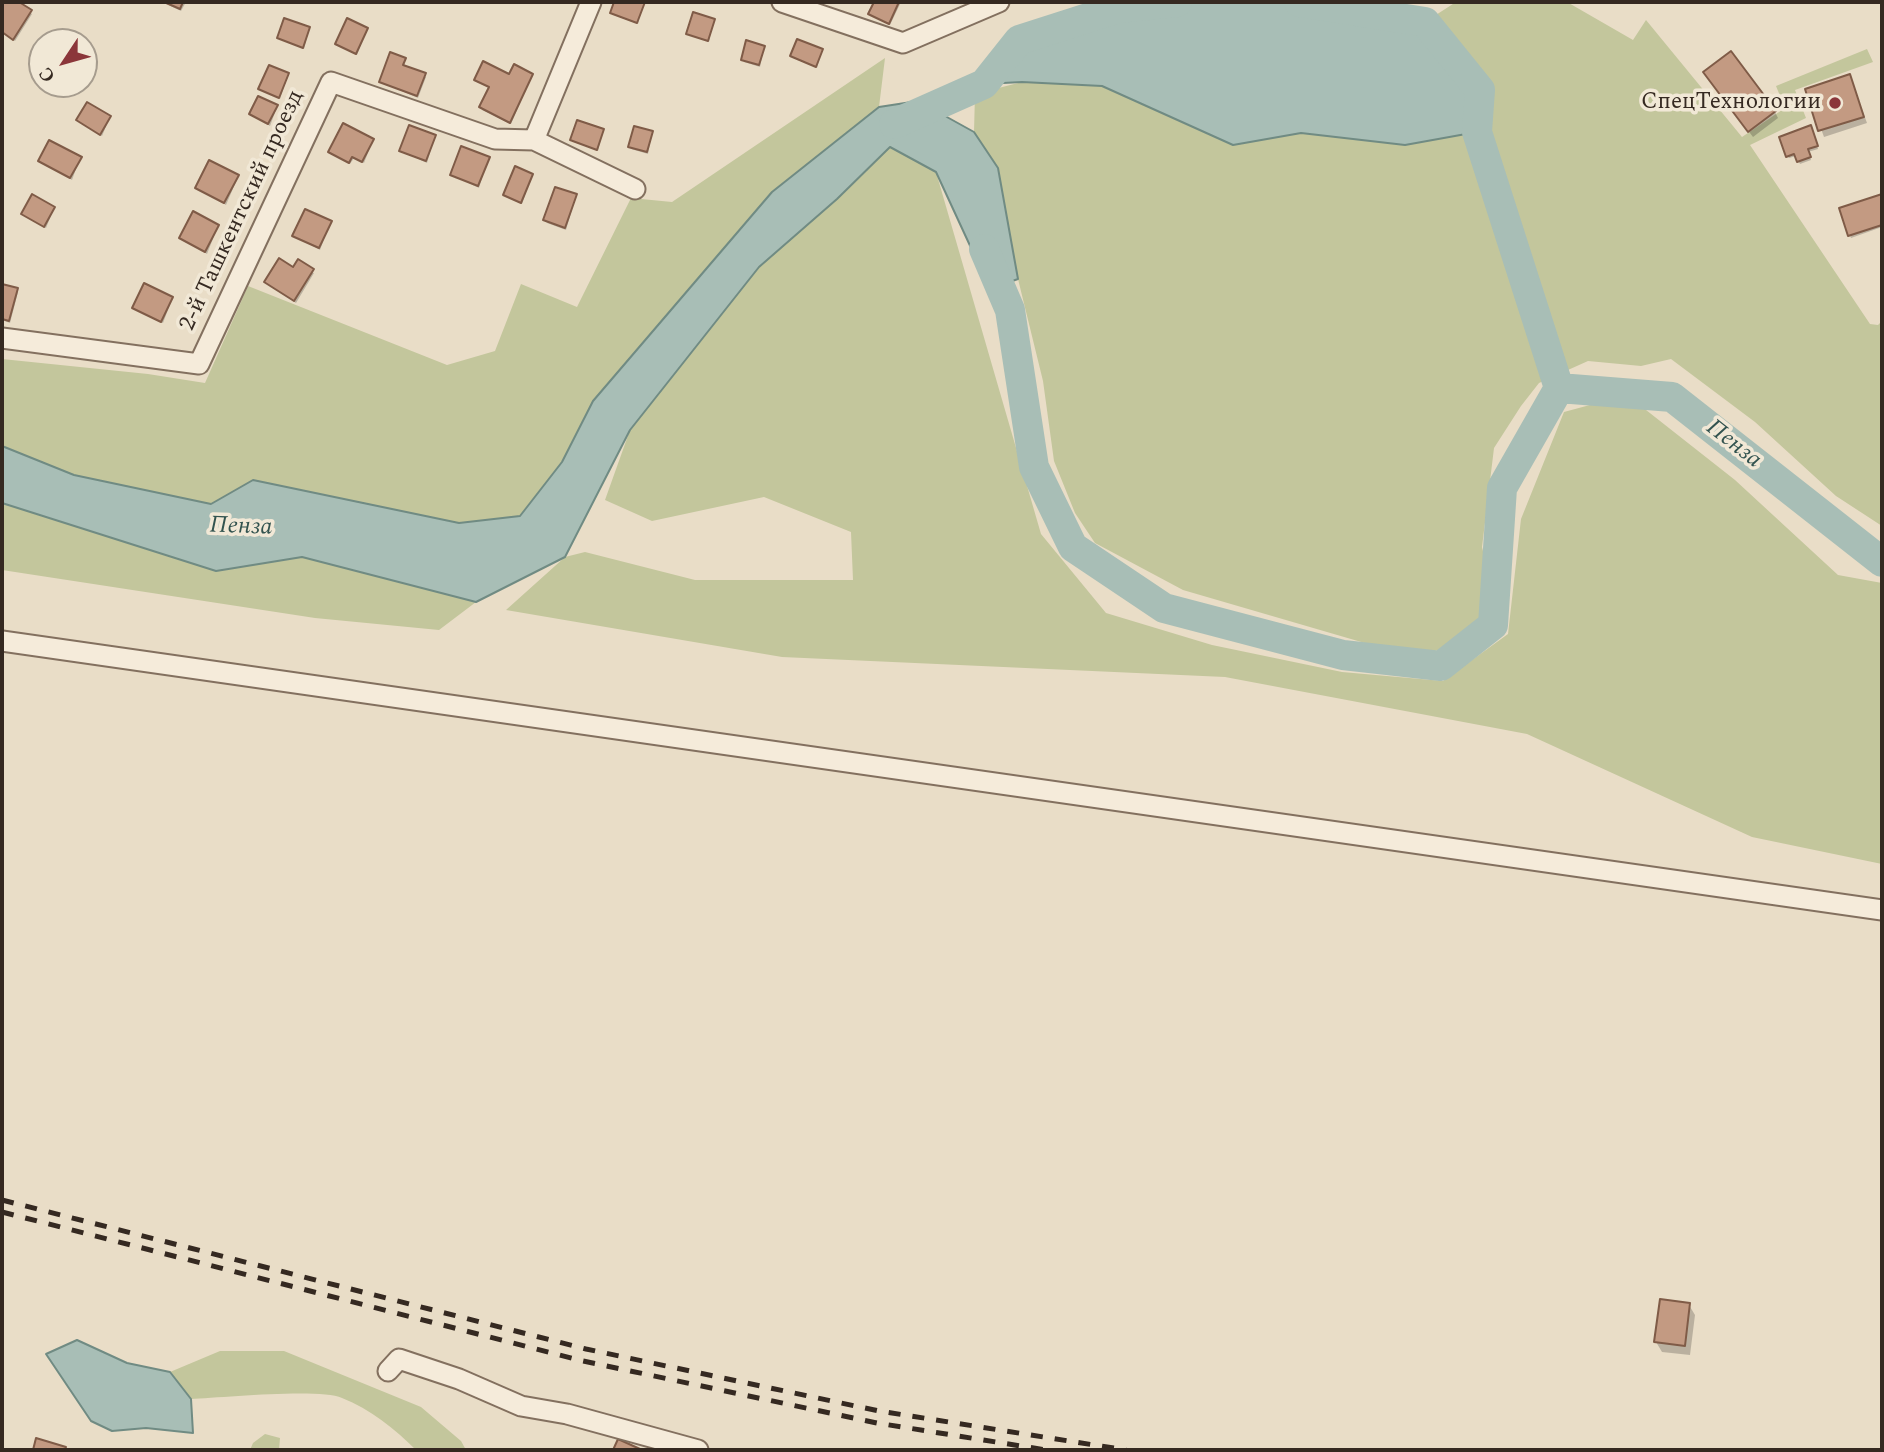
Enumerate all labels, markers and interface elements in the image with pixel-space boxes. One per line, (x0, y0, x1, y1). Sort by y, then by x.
north arrow (28, 28, 98, 98)
text: С (32, 60, 63, 88)
street label: 2-й Ташкентский проезд (175, 86, 311, 336)
place label: СпецТехнологии (1641, 89, 1821, 117)
marker: СпецТехнологии (1827, 95, 1843, 111)
water label: Пенза (1699, 414, 1767, 476)
water label: Пенза (209, 513, 273, 543)

